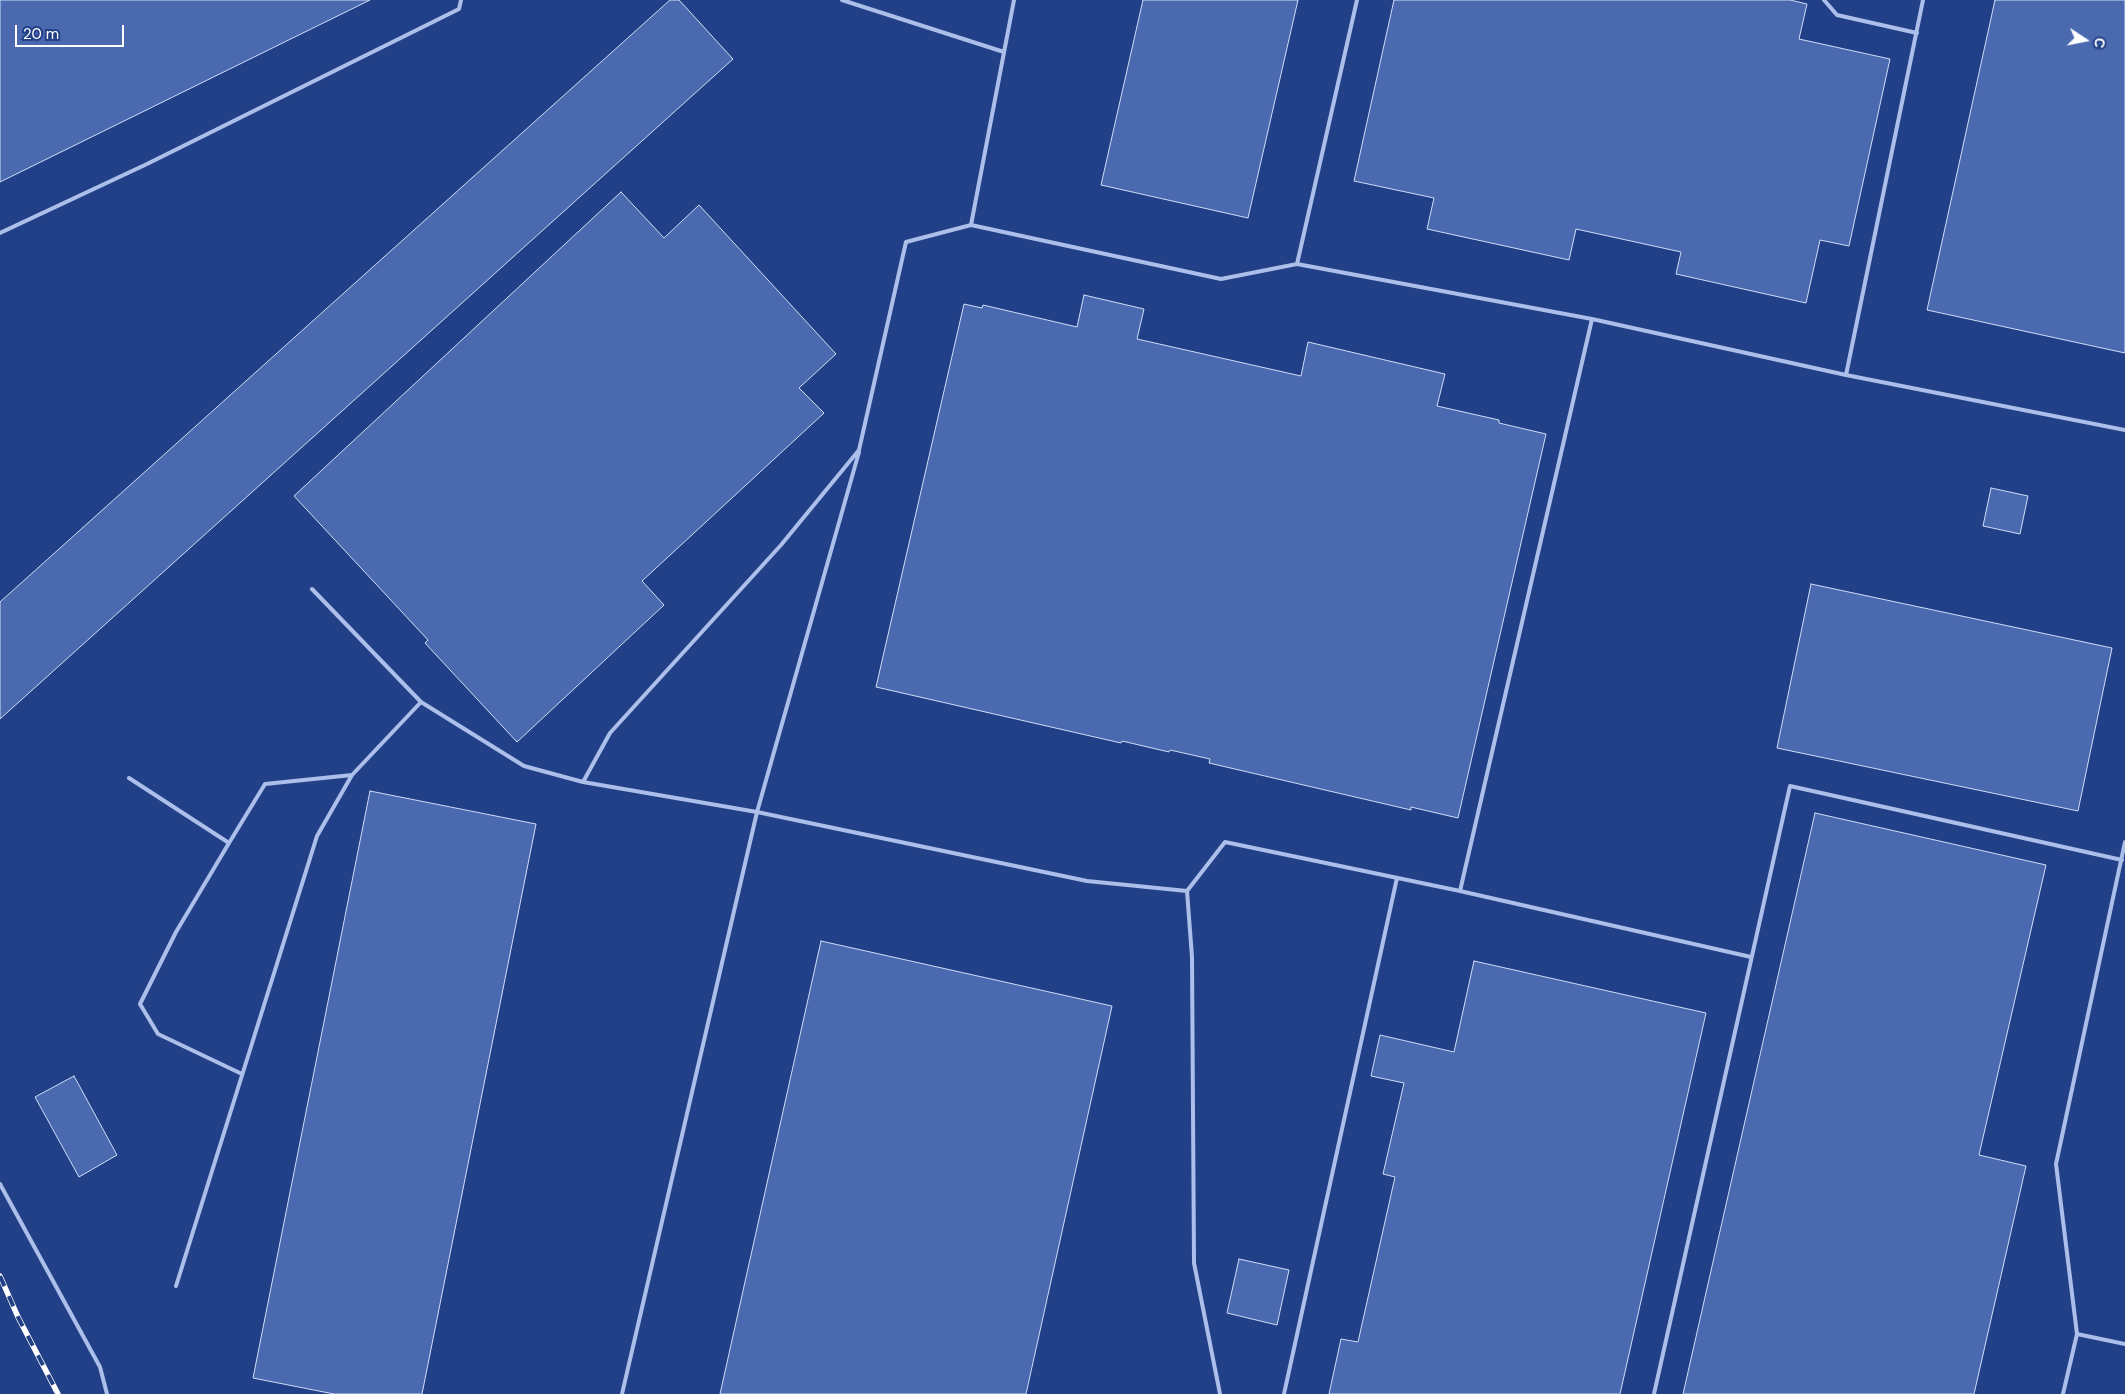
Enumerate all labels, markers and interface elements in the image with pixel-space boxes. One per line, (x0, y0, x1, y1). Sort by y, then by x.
scale bar (18, 15, 126, 47)
north arrow (2060, 15, 2110, 65)
text: 20 m (23, 24, 59, 44)
text: С (2090, 36, 2110, 50)

